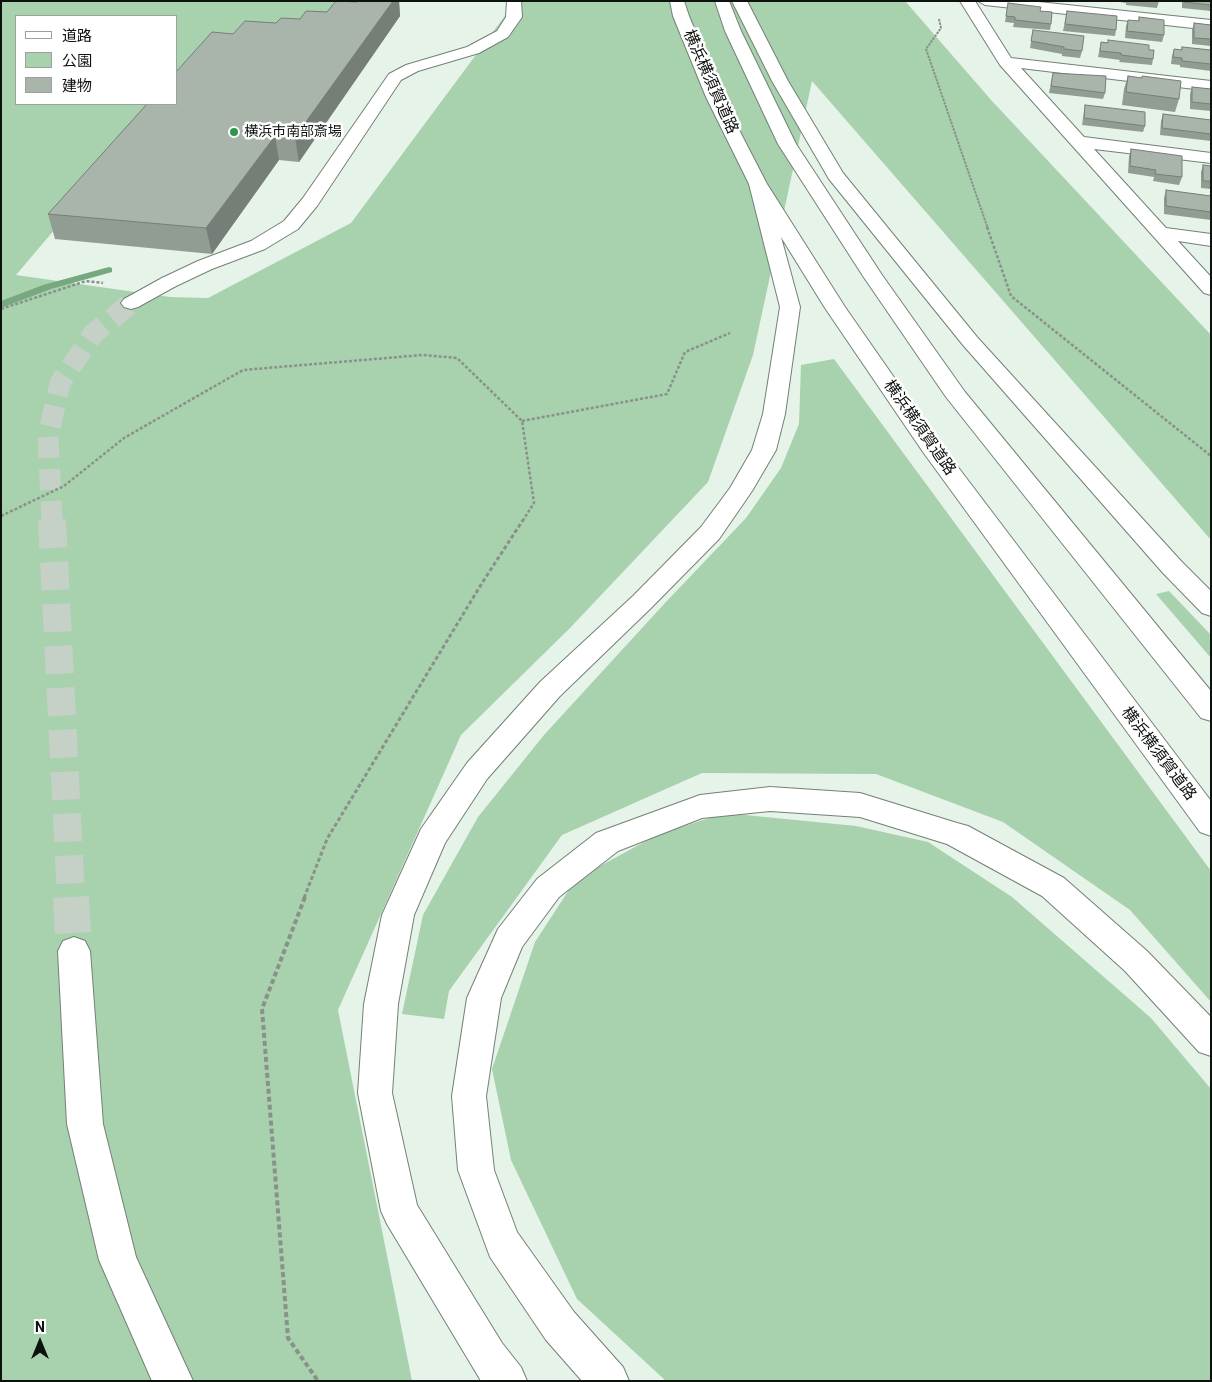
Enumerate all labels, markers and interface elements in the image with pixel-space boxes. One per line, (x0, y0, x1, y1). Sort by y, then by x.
legend (15, 15, 178, 105)
text: 道路 (62, 27, 92, 45)
street label: 横浜横須賀道路 (678, 27, 742, 137)
text: 公園 (62, 52, 92, 70)
text: 建物 (62, 77, 92, 95)
place label: 横浜市南部斎場 (244, 124, 342, 140)
marker: 横浜市南部斎場 (228, 126, 240, 138)
street label: 横浜横須賀道路 (879, 377, 959, 479)
street label: 横浜横須賀道路 (1117, 703, 1199, 805)
north arrow (15, 1317, 65, 1367)
text: N (35, 1319, 45, 1335)

